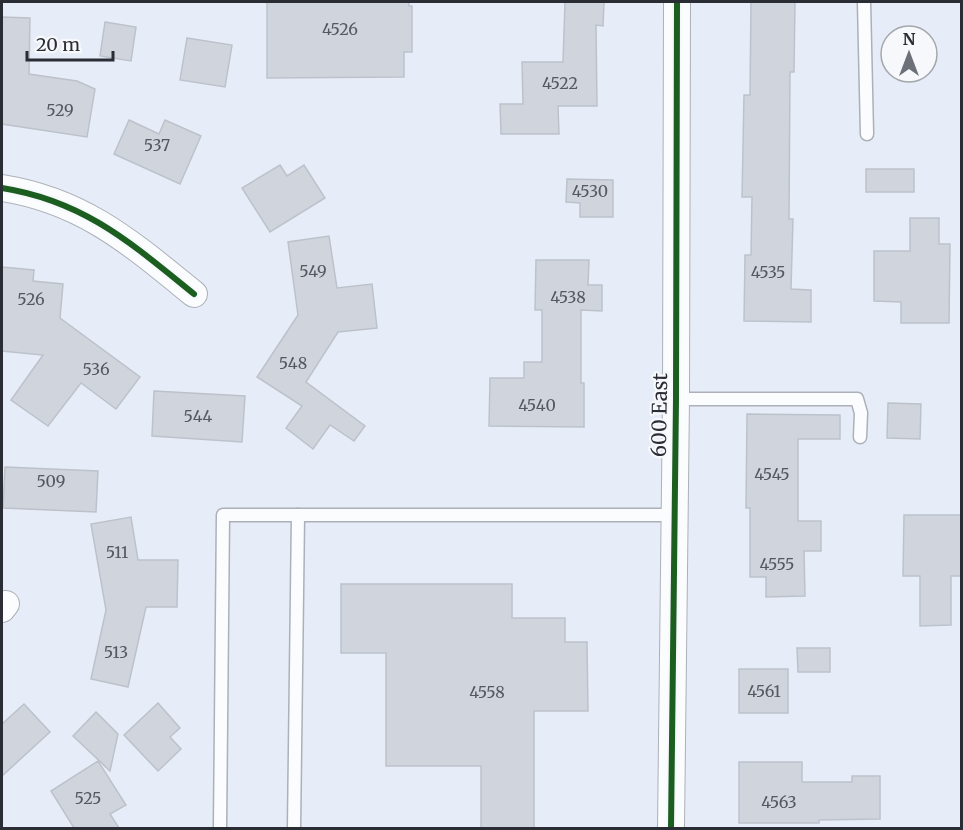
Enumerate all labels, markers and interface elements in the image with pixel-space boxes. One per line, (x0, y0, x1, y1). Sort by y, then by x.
house number: 4526 (322, 19, 358, 39)
scale bar (27, 24, 112, 62)
north arrow (879, 24, 939, 84)
text: N (903, 29, 916, 49)
text: 20 m (36, 33, 80, 56)
house number: 4522 (542, 73, 578, 93)
house number: 529 (46, 100, 74, 120)
house number: 537 (144, 135, 170, 155)
house number: 4530 (572, 181, 608, 201)
house number: 549 (299, 261, 327, 281)
house number: 4535 (751, 262, 785, 282)
house number: 4538 (550, 287, 586, 307)
house number: 526 (17, 289, 45, 309)
house number: 548 (279, 353, 307, 373)
house number: 536 (82, 359, 110, 379)
street label: 600 East (646, 372, 672, 457)
house number: 4540 (518, 395, 556, 415)
house number: 544 (184, 406, 213, 426)
house number: 4545 (754, 464, 790, 484)
house number: 509 (36, 471, 66, 491)
house number: 511 (106, 542, 128, 562)
house number: 4555 (760, 554, 794, 574)
house number: 513 (104, 642, 128, 662)
house number: 4561 (747, 681, 781, 701)
house number: 4558 (469, 682, 505, 702)
house number: 525 (75, 788, 101, 808)
house number: 4563 (761, 792, 797, 812)

